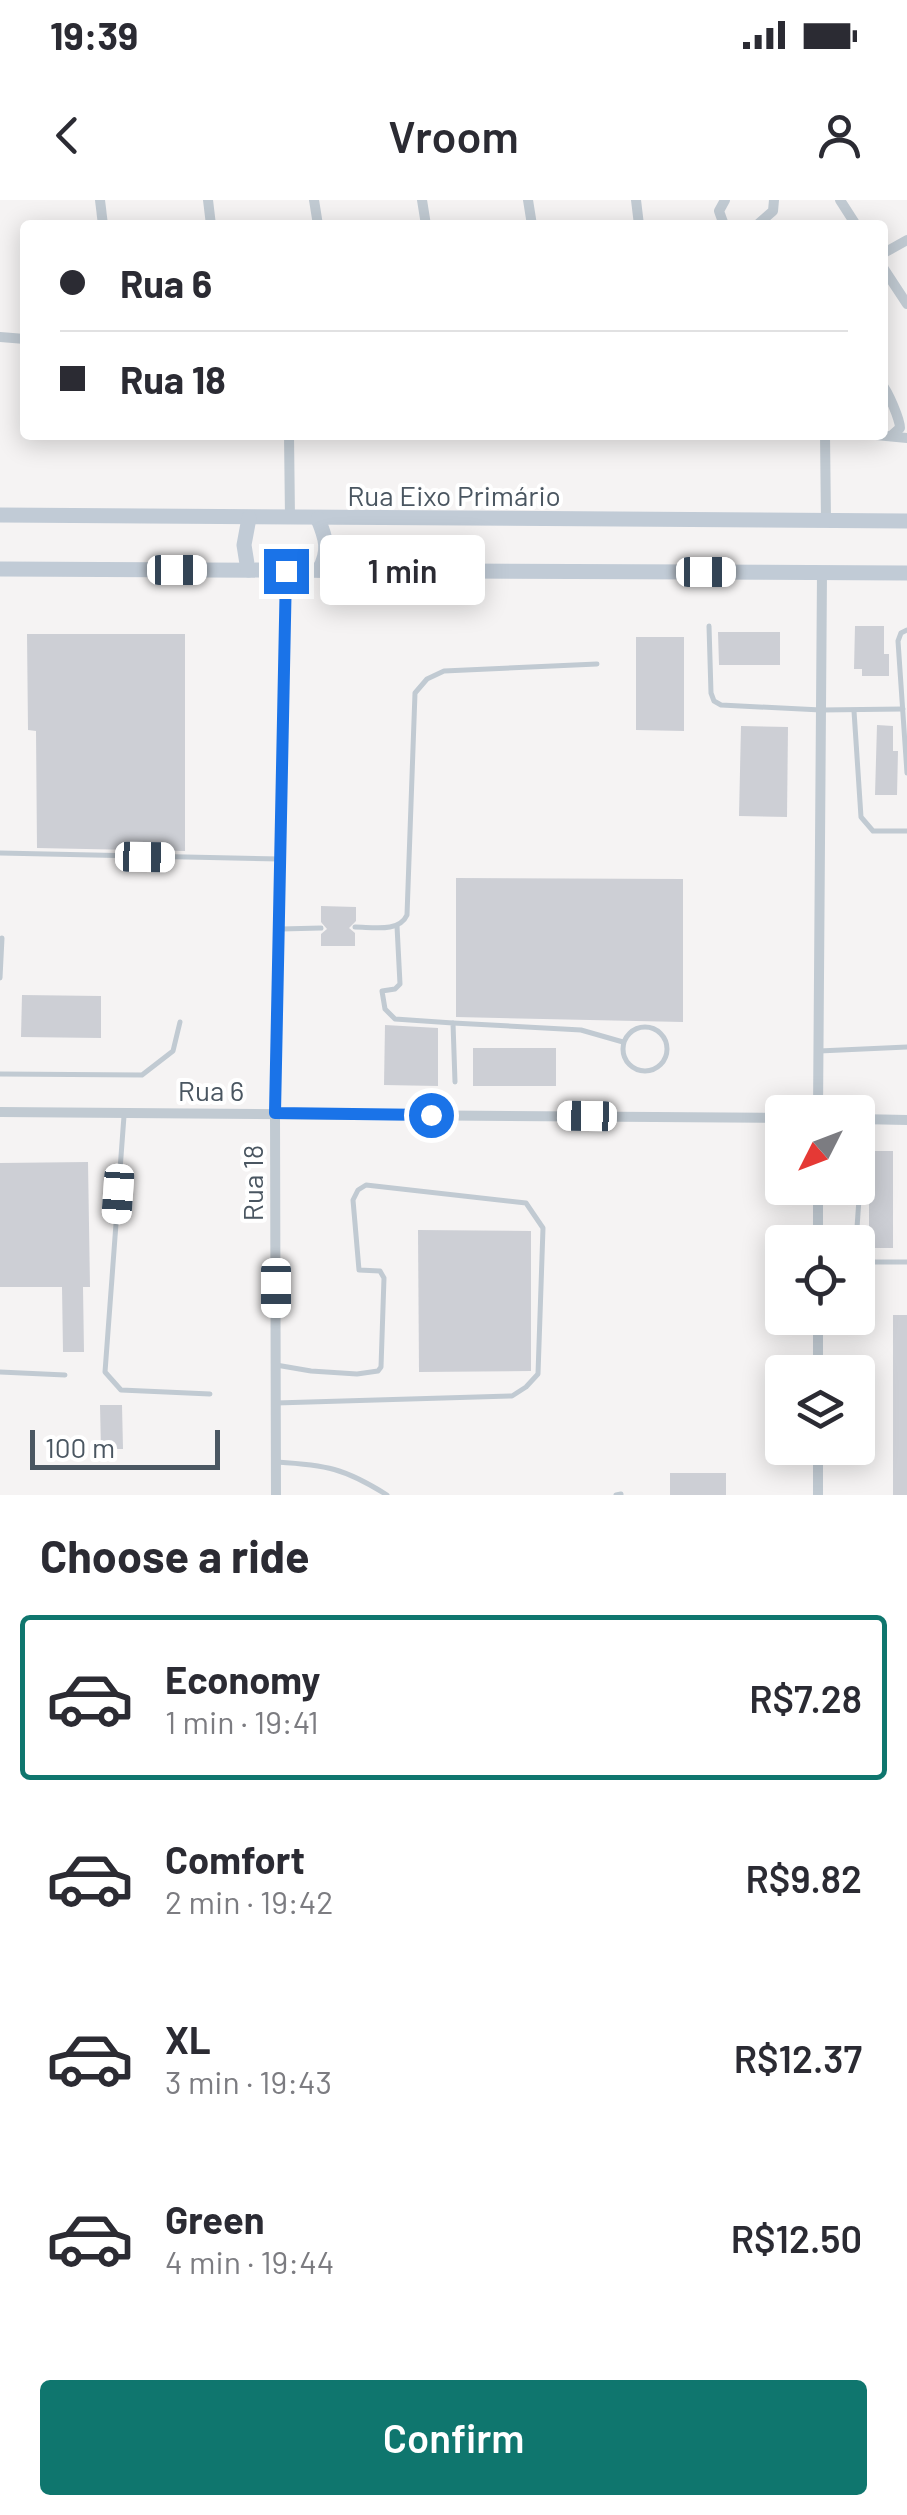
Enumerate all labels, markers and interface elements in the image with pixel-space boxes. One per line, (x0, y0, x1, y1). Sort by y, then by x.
text: 19:39 (50, 12, 138, 58)
icon: back (40, 108, 95, 163)
text: Vroom (388, 108, 519, 162)
icon: person (812, 108, 867, 163)
text: Rua 6 (120, 260, 212, 306)
text: Rua 18 (120, 356, 226, 402)
street label: Rua Eixo Primário (347, 478, 561, 512)
callout: 1 min (321, 536, 486, 606)
route end (264, 549, 309, 594)
text: 1 min (368, 551, 437, 589)
car (147, 555, 207, 585)
car (676, 557, 736, 587)
car (115, 841, 175, 873)
street label: Rua 6 (178, 1073, 244, 1107)
route start (409, 1093, 454, 1138)
north arrow (765, 1095, 875, 1205)
map controls (765, 1095, 875, 1465)
car (557, 1100, 617, 1132)
street label: Rua 18 (235, 1145, 269, 1221)
car (101, 1163, 135, 1225)
button: locate (765, 1225, 875, 1335)
car (261, 1258, 291, 1318)
button: layers (765, 1355, 875, 1465)
scale bar (30, 1425, 220, 1470)
text: 100 m (45, 1430, 115, 1464)
text: Choose a ride (40, 1528, 310, 1582)
icon: car (45, 1653, 135, 1743)
text: Economy (165, 1656, 320, 1702)
text: R$7.28 (749, 1675, 862, 1721)
text: 1 min · 19:41 (165, 1702, 319, 1740)
icon: car (45, 1833, 135, 1923)
text: Comfort (165, 1836, 305, 1882)
text: R$9.82 (746, 1855, 862, 1901)
text: 2 min · 19:42 (165, 1882, 333, 1920)
icon: car (45, 2013, 135, 2103)
text: XL (165, 2016, 211, 2062)
text: R$12.37 (734, 2035, 862, 2081)
text: 3 min · 19:43 (165, 2062, 332, 2100)
icon: car (45, 2193, 135, 2283)
text: Green (165, 2196, 265, 2242)
text: R$12.50 (731, 2215, 862, 2261)
text: 4 min · 19:44 (165, 2242, 334, 2280)
button: Confirm (40, 2380, 867, 2495)

